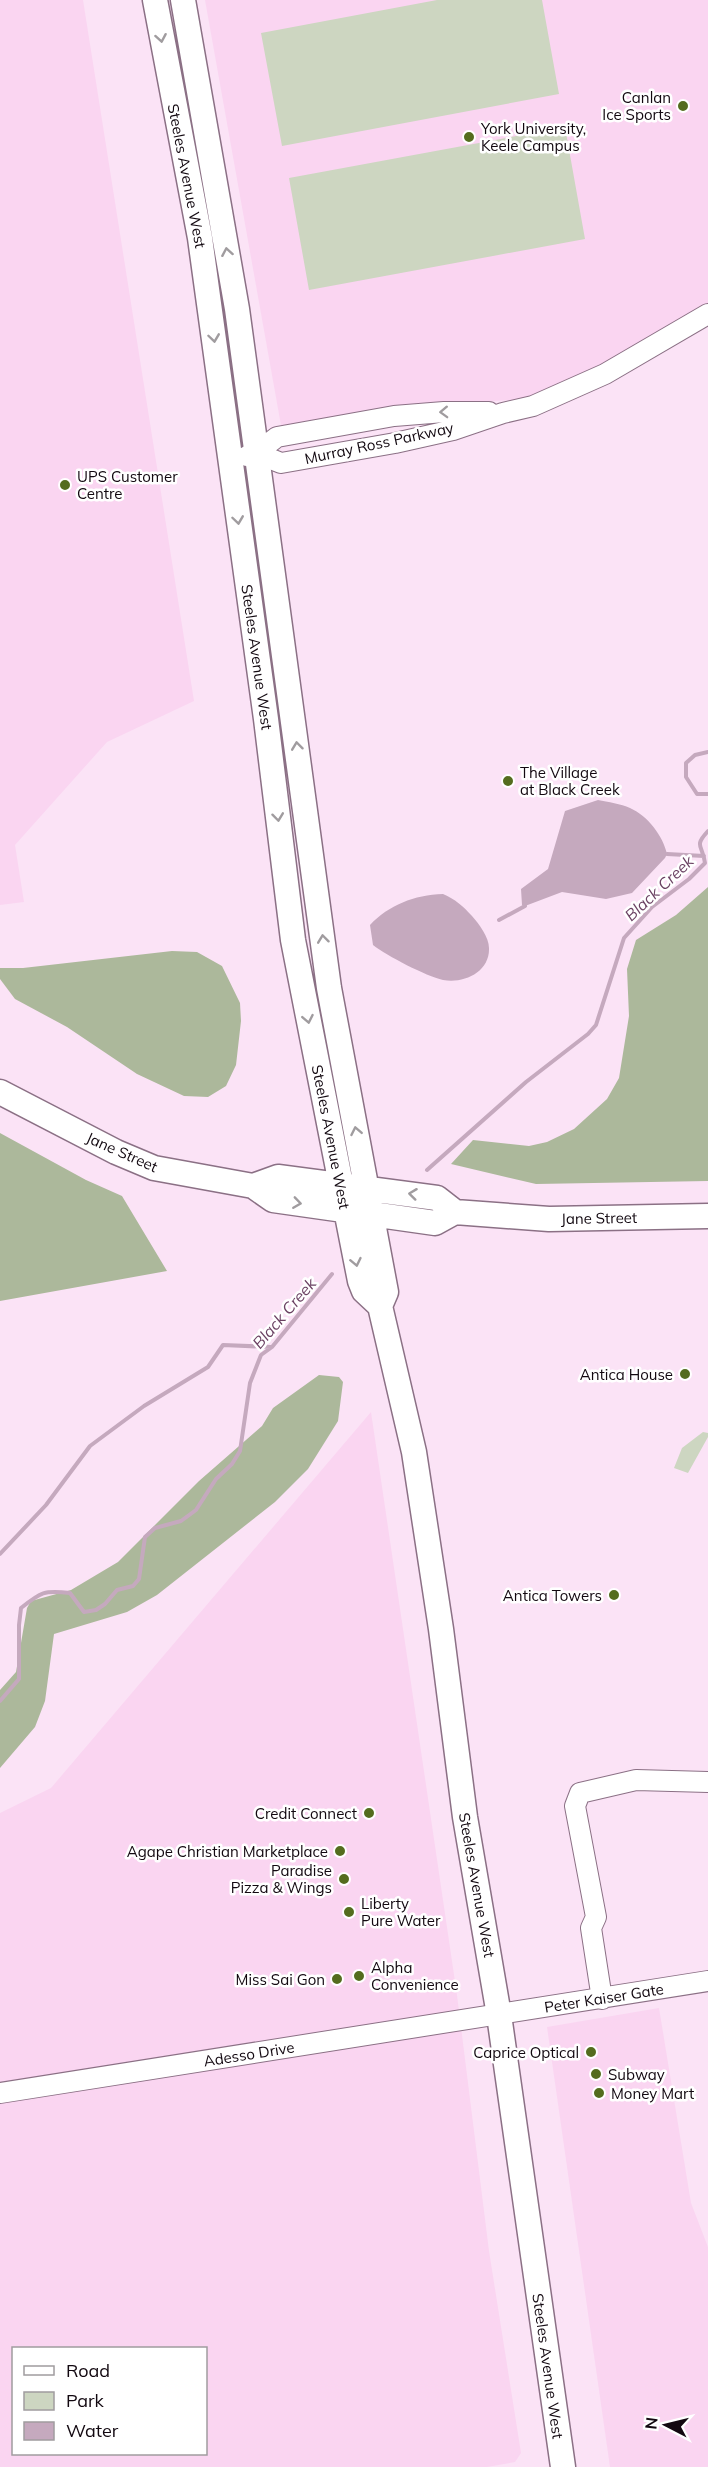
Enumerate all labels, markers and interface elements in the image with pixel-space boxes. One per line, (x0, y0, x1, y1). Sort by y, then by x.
one-way arrow (155, 34, 167, 43)
place label: Canlan Ice Sports (602, 88, 671, 124)
marker: Canlan Ice Sports (676, 99, 690, 113)
street label: Steeles Avenue West (164, 102, 210, 250)
place label: York University, Keele Campus (480, 119, 586, 155)
marker: York University, Keele Campus (462, 130, 476, 144)
one-way arrow (221, 247, 234, 257)
one-way arrow (207, 333, 220, 342)
one-way arrow (440, 406, 449, 419)
street label: Murray Ross Parkway (303, 418, 455, 468)
place label: UPS Customer Centre (77, 467, 178, 503)
marker: UPS Customer Centre (58, 478, 72, 492)
one-way arrow (231, 515, 243, 525)
street label: Steeles Avenue West (237, 583, 277, 731)
one-way arrow (292, 741, 304, 750)
place label: The Village at Black Creek (520, 763, 620, 799)
marker: The Village at Black Creek (501, 774, 515, 788)
one-way arrow (271, 813, 284, 822)
water label: Black Creek (620, 851, 698, 925)
one-way arrow (317, 934, 329, 944)
one-way arrow (301, 1013, 314, 1023)
street label: Steeles Avenue West (308, 1063, 354, 1211)
one-way arrow (350, 1126, 363, 1136)
street label: Jane Street (83, 1128, 161, 1176)
one-way arrow (409, 1189, 418, 1201)
one-way arrow (293, 1197, 302, 1209)
street label: Jane Street (561, 1208, 637, 1228)
one-way arrow (349, 1256, 362, 1266)
water label: Black Creek (248, 1273, 321, 1352)
place label: Antica House (580, 1365, 673, 1384)
marker: Antica House (678, 1367, 692, 1381)
place label: Antica Towers (503, 1586, 602, 1605)
marker: Antica Towers (607, 1588, 621, 1602)
place label: Credit Connect (255, 1804, 357, 1823)
marker: Credit Connect (362, 1806, 376, 1820)
street label: Steeles Avenue West (455, 1811, 499, 1959)
place label: Agape Christian Marketplace (127, 1842, 328, 1861)
marker: Agape Christian Marketplace (333, 1844, 347, 1858)
place label: Paradise Pizza & Wings (231, 1861, 332, 1897)
marker: Paradise Pizza & Wings (337, 1872, 351, 1886)
place label: Liberty Pure Water (361, 1894, 441, 1930)
marker: Liberty Pure Water (342, 1905, 356, 1919)
place label: Alpha Convenience (371, 1958, 459, 1994)
marker: Alpha Convenience (352, 1969, 366, 1983)
place label: Miss Sai Gon (236, 1970, 325, 1989)
marker: Miss Sai Gon (330, 1972, 344, 1986)
street label: Peter Kaiser Gate (543, 1979, 665, 2017)
street label: Adesso Drive (202, 2037, 296, 2071)
place label: Caprice Optical (473, 2043, 579, 2062)
marker: Caprice Optical (584, 2045, 598, 2059)
place label: Subway (608, 2065, 665, 2084)
marker: Subway (589, 2067, 603, 2081)
place label: Money Mart (611, 2084, 694, 2103)
marker: Money Mart (592, 2086, 606, 2100)
street label: Steeles Avenue West (528, 2292, 568, 2440)
legend (12, 2347, 207, 2455)
text: Road (66, 2359, 110, 2382)
text: Park (66, 2389, 105, 2412)
north arrow (636, 2395, 696, 2455)
text: N (640, 2416, 662, 2430)
text: Water (66, 2419, 119, 2442)

